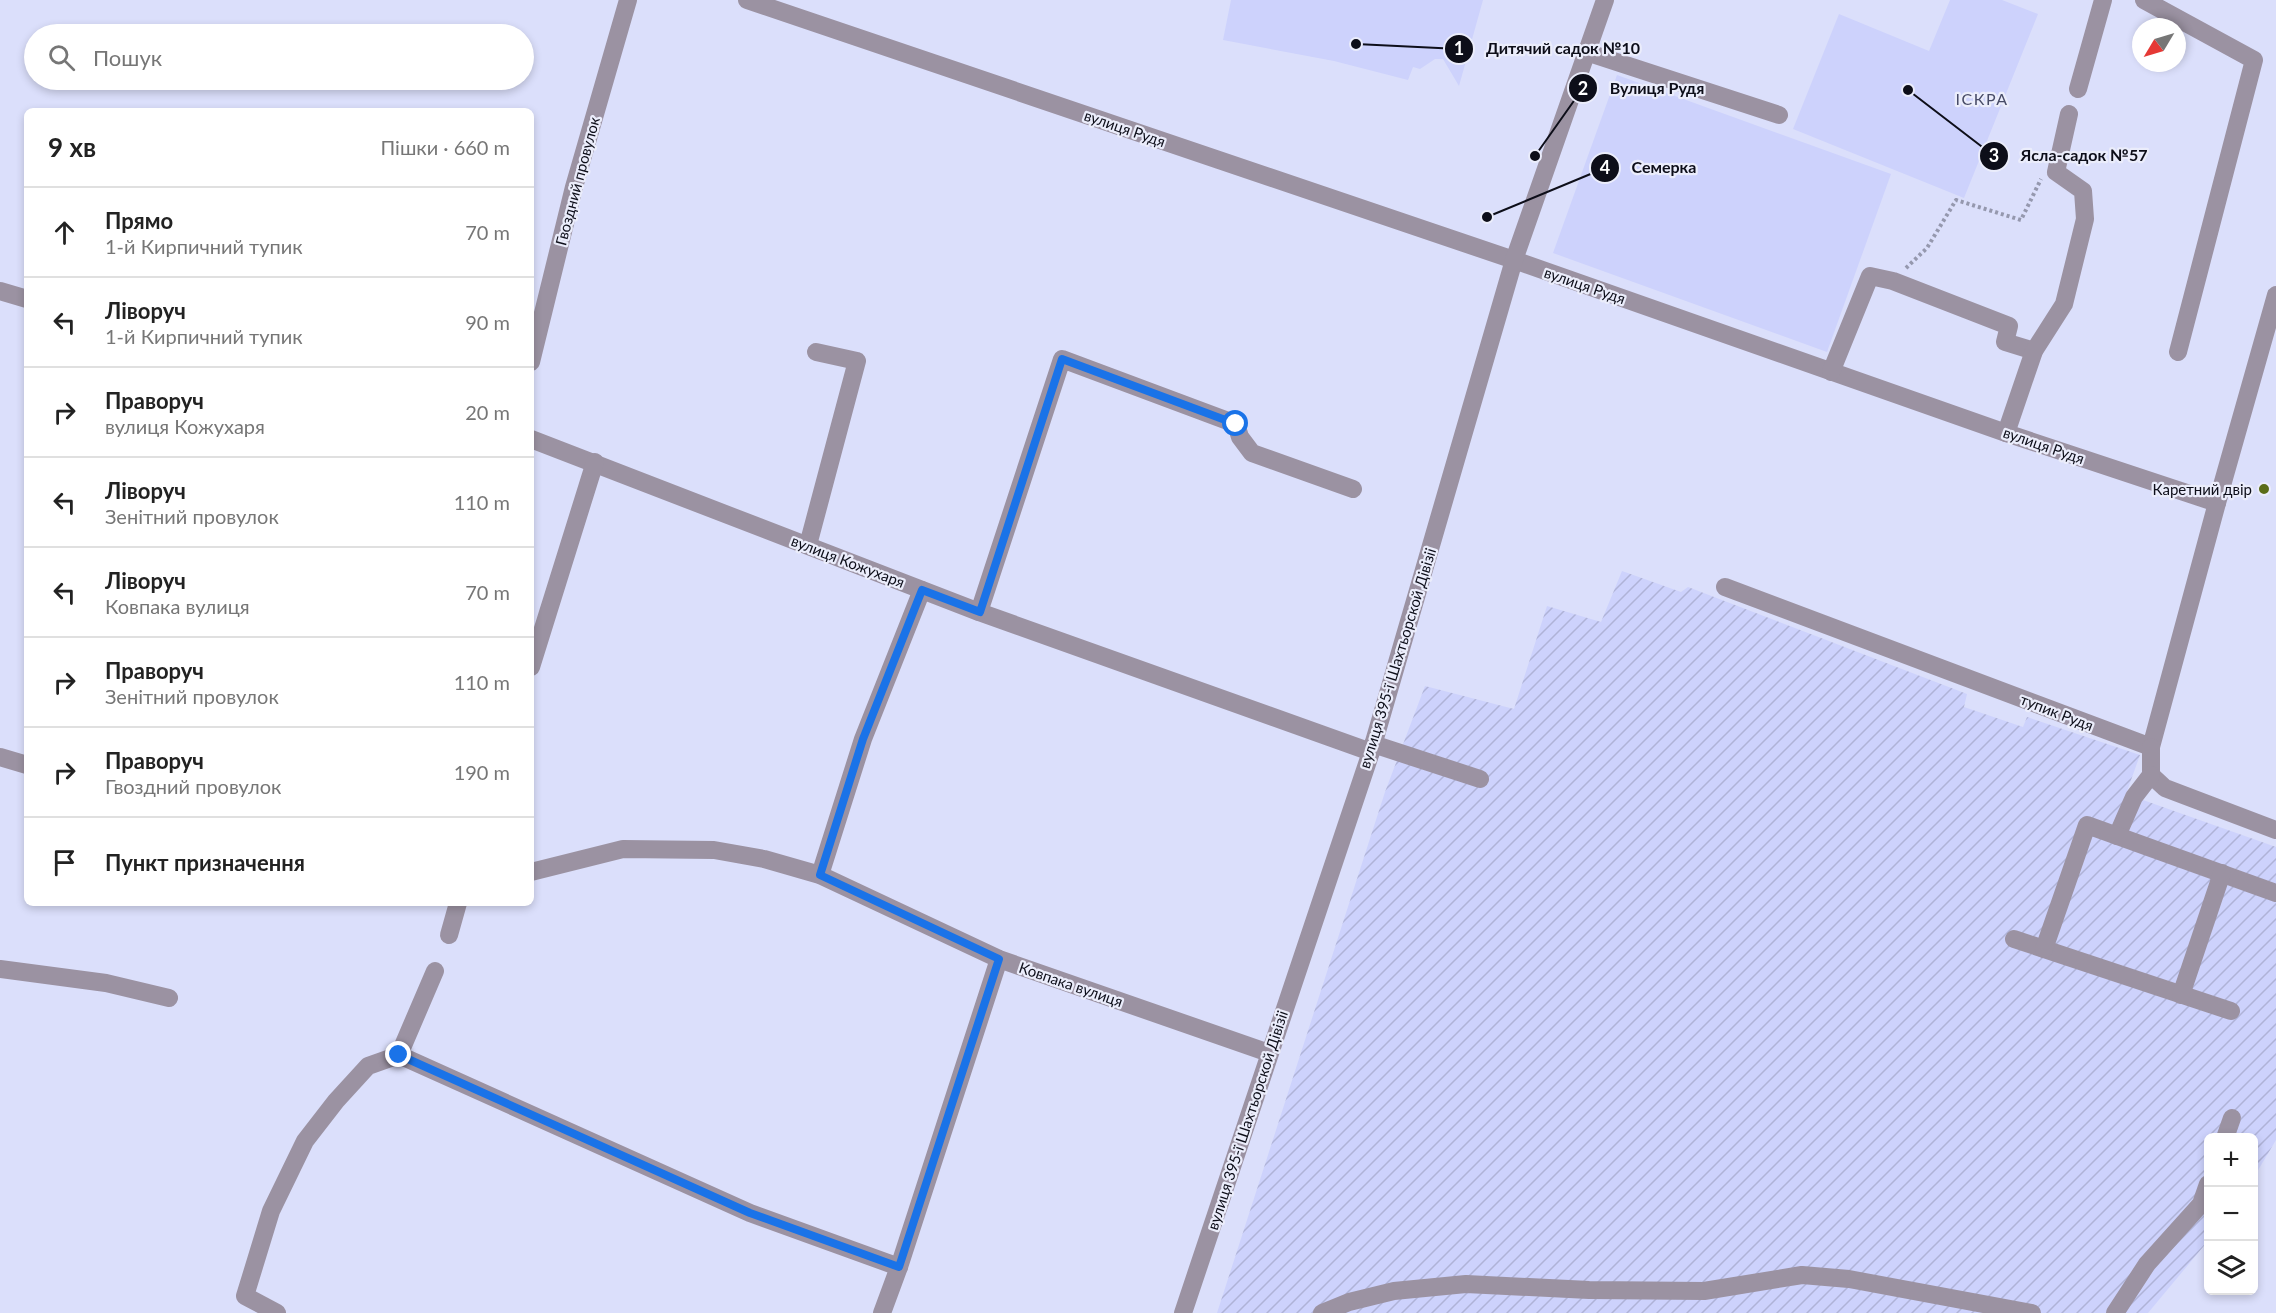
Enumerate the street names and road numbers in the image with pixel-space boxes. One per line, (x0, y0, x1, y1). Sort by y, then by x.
street label: вулиця Рудя (1082, 106, 1168, 150)
street label: Гвоздний провулок (551, 115, 603, 247)
street label: вулиця Рудя (1542, 263, 1628, 307)
street label: вулиця Рудя (2001, 423, 2087, 467)
street label: вулиця Кожухаря (789, 531, 907, 591)
street label: вулиця 395-ї Шахтьорской Дівізіі (1355, 546, 1439, 770)
street label: тупик Рудя (2018, 690, 2096, 734)
street label: Ковпака вулиця (1017, 958, 1125, 1010)
street label: вулиця 395-ї Шахтьорской Дівізіі (1203, 1008, 1291, 1232)

